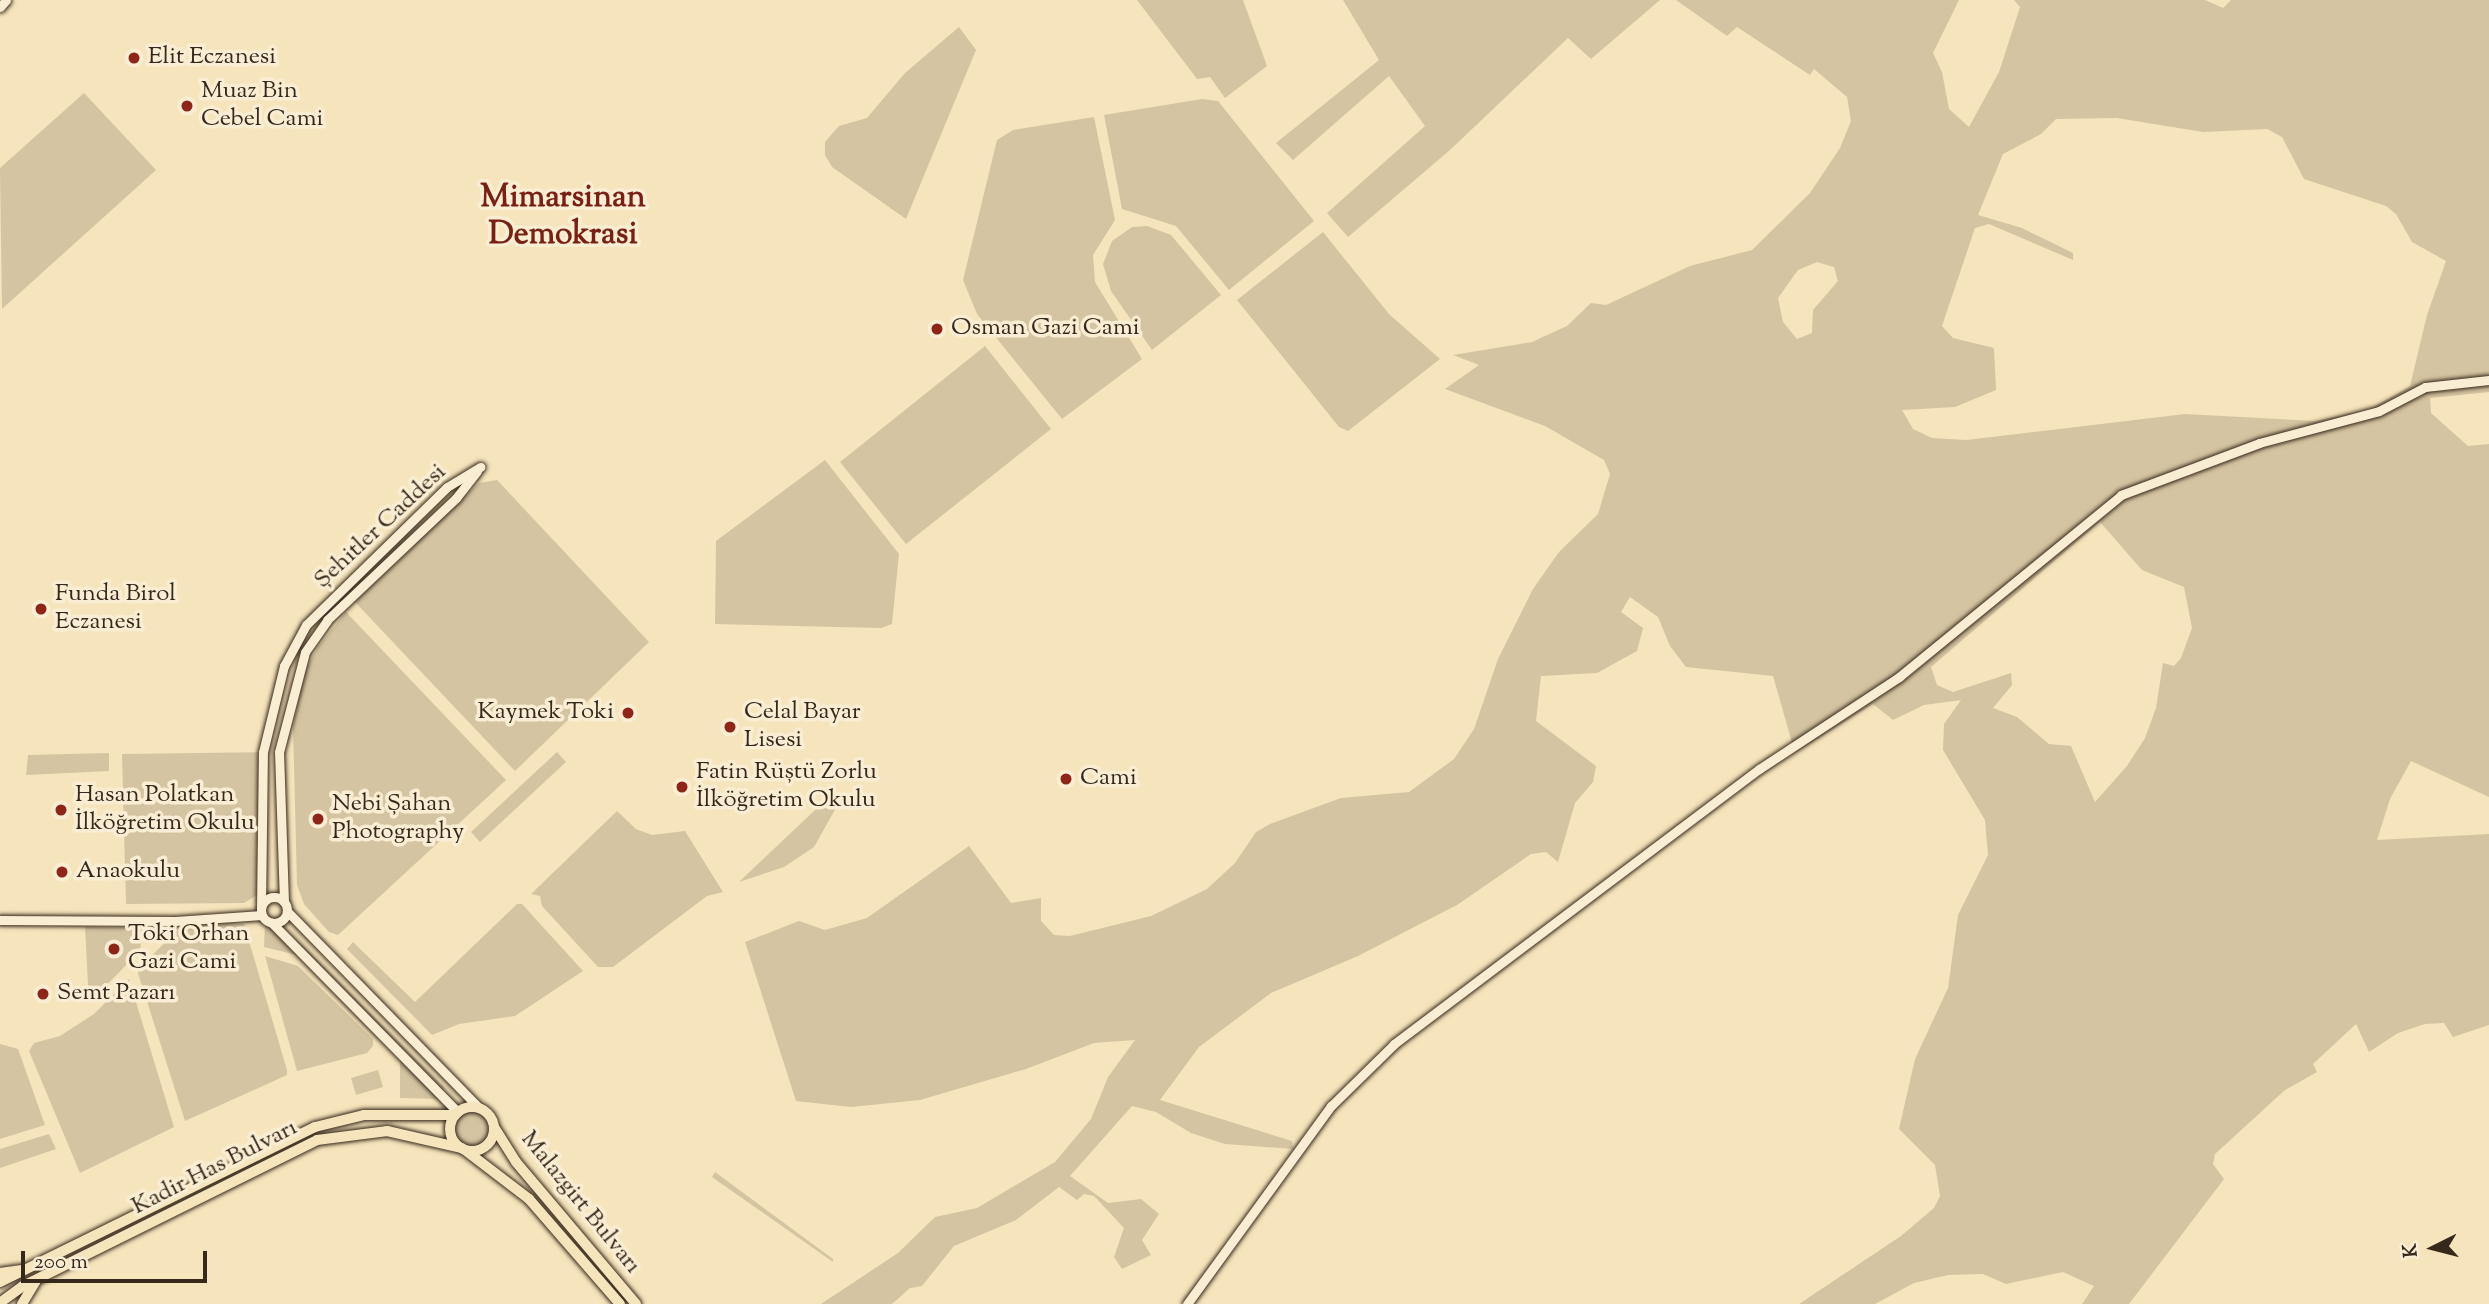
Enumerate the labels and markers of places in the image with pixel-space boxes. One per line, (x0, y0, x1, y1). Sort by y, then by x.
place label: Elit Eczanesi (148, 44, 276, 72)
marker: Elit Eczanesi (126, 50, 142, 66)
place label: Muaz Bin Cebel Cami (201, 78, 323, 134)
marker: Muaz Bin Cebel Cami (179, 98, 195, 114)
place label: Osman Gazi Cami (951, 315, 1140, 343)
marker: Osman Gazi Cami (929, 321, 945, 337)
place label: Funda Birol Eczanesi (55, 581, 176, 637)
marker: Funda Birol Eczanesi (33, 601, 49, 617)
place label: Kaymek Toki (477, 699, 614, 727)
place label: Celal Bayar Lisesi (744, 699, 861, 755)
marker: Kaymek Toki (620, 705, 636, 721)
marker: Celal Bayar Lisesi (722, 719, 738, 735)
place label: Fatin Rüştü Zorlu İlköğretim Okulu (696, 759, 877, 815)
place label: Cami (1080, 765, 1137, 793)
marker: Cami (1058, 771, 1074, 787)
marker: Fatin Rüştü Zorlu İlköğretim Okulu (674, 779, 690, 795)
place label: Hasan Polatkan İlköğretim Okulu (75, 782, 255, 838)
place label: Nebi Şahan Photography (332, 791, 464, 847)
marker: Hasan Polatkan İlköğretim Okulu (53, 802, 69, 818)
marker: Nebi Şahan Photography (310, 811, 326, 827)
place label: Anaokulu (76, 858, 180, 886)
marker: Anaokulu (54, 864, 70, 880)
place label: Toki Orhan Gazi Cami (128, 921, 249, 977)
marker: Toki Orhan Gazi Cami (106, 941, 122, 957)
place label: Semt Pazarı (57, 980, 175, 1008)
marker: Semt Pazarı (35, 986, 51, 1002)

